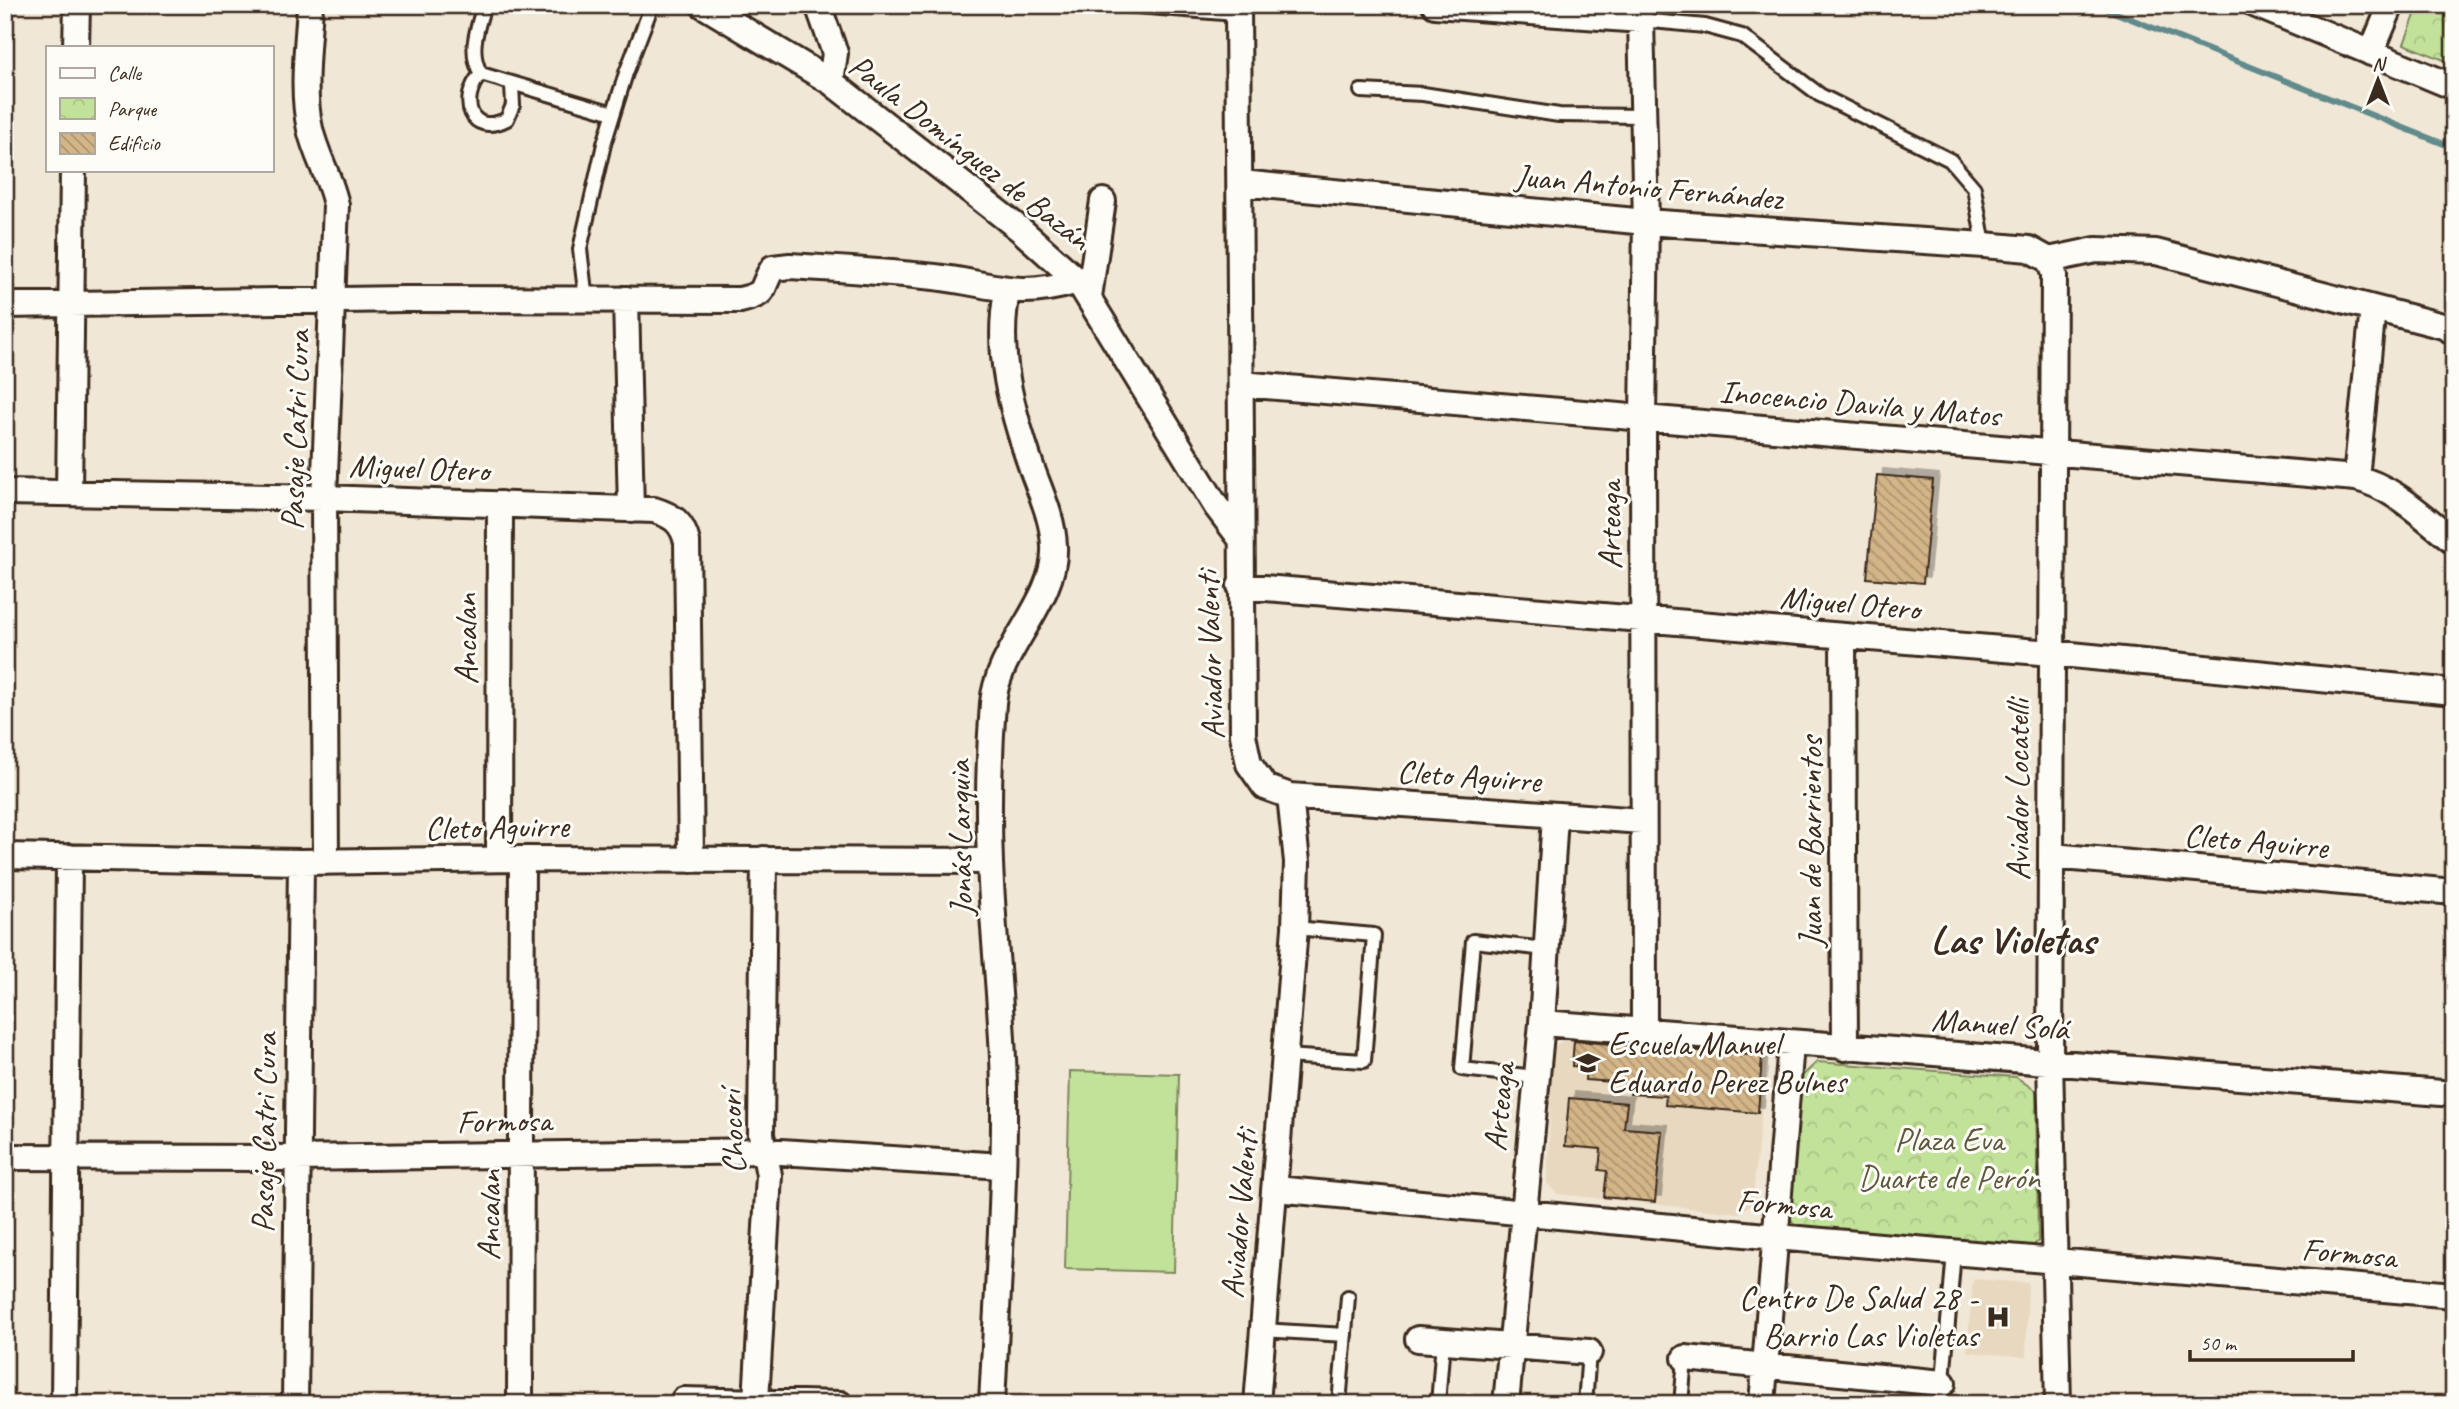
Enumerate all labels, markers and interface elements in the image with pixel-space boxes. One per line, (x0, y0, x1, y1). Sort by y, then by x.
street label: Paula Domínguez de Bazán (841, 44, 1100, 260)
legend (46, 46, 273, 172)
north arrow (2344, 46, 2414, 116)
text: N (2372, 52, 2387, 76)
text: Calle (108, 60, 142, 86)
text: Parque (108, 96, 157, 122)
text: Edificio (108, 130, 161, 156)
street label: Juan Antonio Fernández (1512, 154, 1787, 220)
street label: Pasaje Catri Cura (271, 327, 320, 531)
street label: Inocencio Davila y Matos (1718, 370, 2005, 436)
street label: Miguel Otero (348, 445, 493, 492)
street label: Arteaga (1589, 478, 1631, 569)
street label: Aviador Valenti (1186, 566, 1234, 740)
street label: Miguel Otero (1778, 576, 1925, 630)
street label: Ancalan (445, 592, 487, 684)
street label: Aviador Locatelli (1997, 696, 2039, 881)
street label: Juan de Barrientos (1790, 734, 1832, 949)
street label: Cleto Aguirre (1396, 750, 1544, 802)
street label: Jonás Larquia (938, 757, 982, 918)
street label: Cleto Aguirre (425, 805, 572, 849)
street label: Cleto Aguirre (2183, 814, 2332, 868)
district label: Las Violetas (1931, 915, 2099, 965)
street label: Manuel Solá (1930, 998, 2073, 1050)
place label: Escuela Manuel Eduardo Perez Bulnes (1608, 1023, 1849, 1103)
street label: Pasaje Catri Cura (241, 1030, 287, 1233)
school or university icon: Escuela Manuel Eduardo Perez Bulnes (1574, 1049, 1602, 1077)
street label: Arteaga (1474, 1058, 1525, 1153)
street label: Chocorí (708, 1082, 755, 1175)
street label: Formosa (456, 1099, 554, 1143)
park label: Plaza Eva Duarte de Perón (1858, 1119, 2041, 1199)
street label: Aviador Valenti (1211, 1124, 1268, 1300)
street label: Ancalan (467, 1168, 511, 1261)
street label: Formosa (1735, 1179, 1835, 1229)
street label: Formosa (2300, 1228, 2400, 1278)
place label: Centro De Salud 28 - Barrio Las Violetas (1739, 1277, 1981, 1357)
hospital icon: Centro De Salud 28 - Barrio Las Violetas (1984, 1303, 2012, 1331)
scale bar (2190, 1318, 2352, 1362)
text: 50 m (2200, 1330, 2238, 1356)

